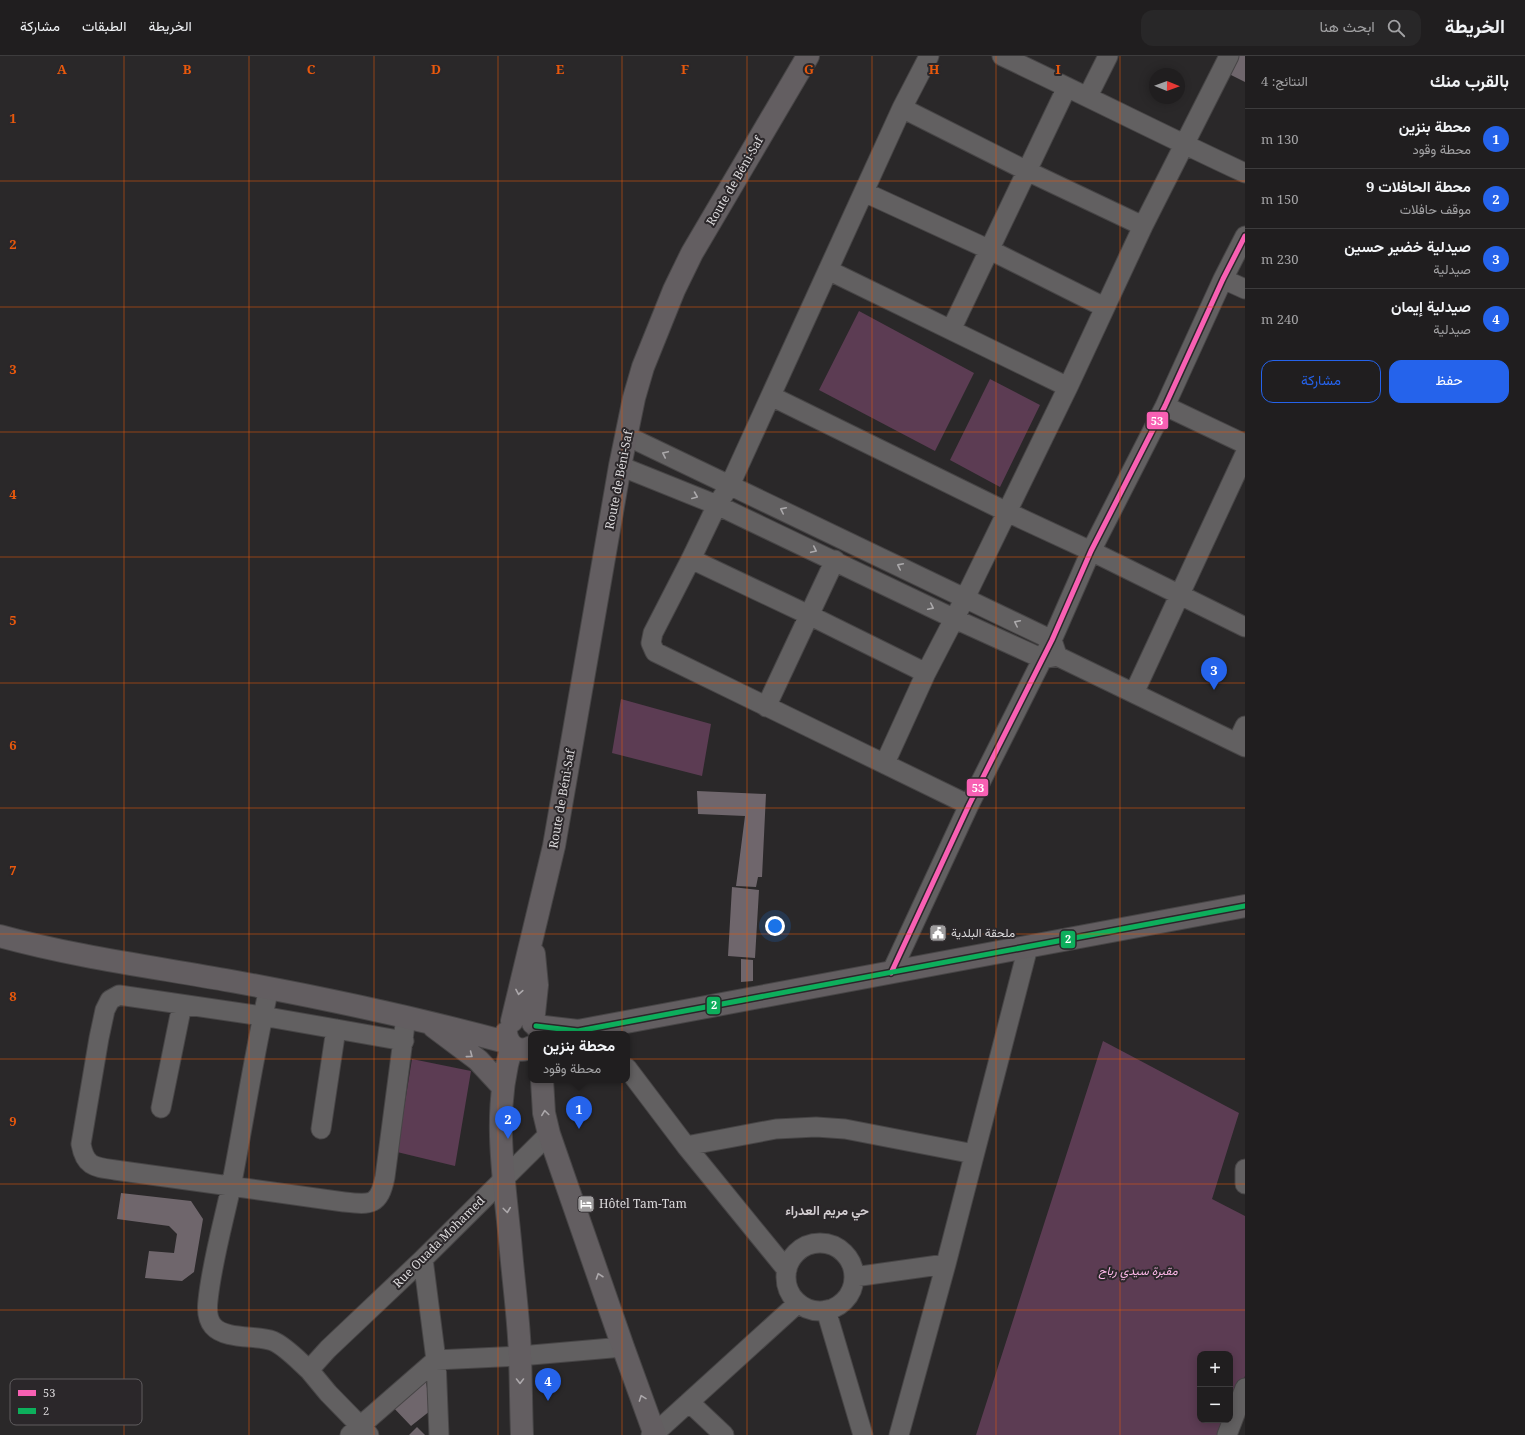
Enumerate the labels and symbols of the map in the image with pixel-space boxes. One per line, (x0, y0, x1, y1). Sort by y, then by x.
text: A (57, 60, 67, 78)
text: B (183, 60, 192, 78)
text: C (307, 60, 316, 78)
text: D (431, 60, 441, 78)
text: E (556, 60, 565, 78)
text: F (681, 60, 689, 78)
text: G (804, 60, 814, 78)
text: H (929, 60, 940, 78)
text: I (1055, 60, 1061, 78)
north arrow (1149, 68, 1185, 104)
text: 1 (9, 109, 17, 127)
street label: Route de Béni-Saf (702, 132, 768, 228)
text: 2 (9, 235, 17, 253)
text: 3 (9, 360, 17, 378)
line badge: 53 (1146, 411, 1169, 430)
text: 53 (1151, 413, 1163, 428)
street label: Route de Béni-Saf (601, 427, 637, 531)
one-way arrow (662, 451, 670, 459)
text: 4 (9, 485, 17, 503)
one-way arrow (692, 492, 699, 500)
one-way arrow (779, 507, 787, 515)
one-way arrow (809, 545, 817, 553)
one-way arrow (897, 563, 904, 571)
one-way arrow (926, 602, 934, 610)
text: 5 (9, 611, 17, 629)
one-way arrow (1014, 620, 1021, 628)
pin: 3 (1201, 657, 1227, 690)
text: 6 (9, 736, 17, 754)
street label: Route de Béni-Saf (544, 746, 579, 850)
line badge: 53 (966, 778, 989, 797)
text: 53 (972, 780, 984, 795)
text: 7 (9, 861, 17, 879)
your location (765, 916, 785, 936)
public building icon: ملحقة البلدية (928, 923, 948, 943)
place label: ملحقة البلدية (951, 924, 1015, 941)
line badge: 2 (1060, 930, 1076, 949)
text: 2 (1065, 931, 1071, 946)
text: 8 (9, 987, 17, 1005)
one-way arrow (515, 988, 524, 995)
line badge: 2 (706, 996, 721, 1015)
text: 2 (711, 997, 717, 1012)
one-way arrow (466, 1050, 473, 1057)
pin: 1 (566, 1096, 592, 1129)
pin: 2 (495, 1106, 521, 1139)
one-way arrow (541, 1110, 550, 1116)
text: 9 (9, 1112, 17, 1130)
street label: Rue Ouada Mohamed (389, 1192, 489, 1291)
hotel icon: Hôtel Tam-Tam (576, 1194, 596, 1214)
place label: Hôtel Tam-Tam (599, 1195, 687, 1212)
district label: حي مريم العدراء (785, 1201, 869, 1221)
one-way arrow (502, 1207, 511, 1213)
park label: مقبرة سيدي رباح (1098, 1262, 1178, 1281)
one-way arrow (595, 1272, 603, 1279)
pin: 4 (535, 1368, 561, 1401)
one-way arrow (516, 1378, 524, 1384)
legend (10, 1379, 142, 1425)
text: 53 (43, 1385, 55, 1400)
one-way arrow (638, 1395, 646, 1402)
text: 2 (43, 1403, 49, 1418)

